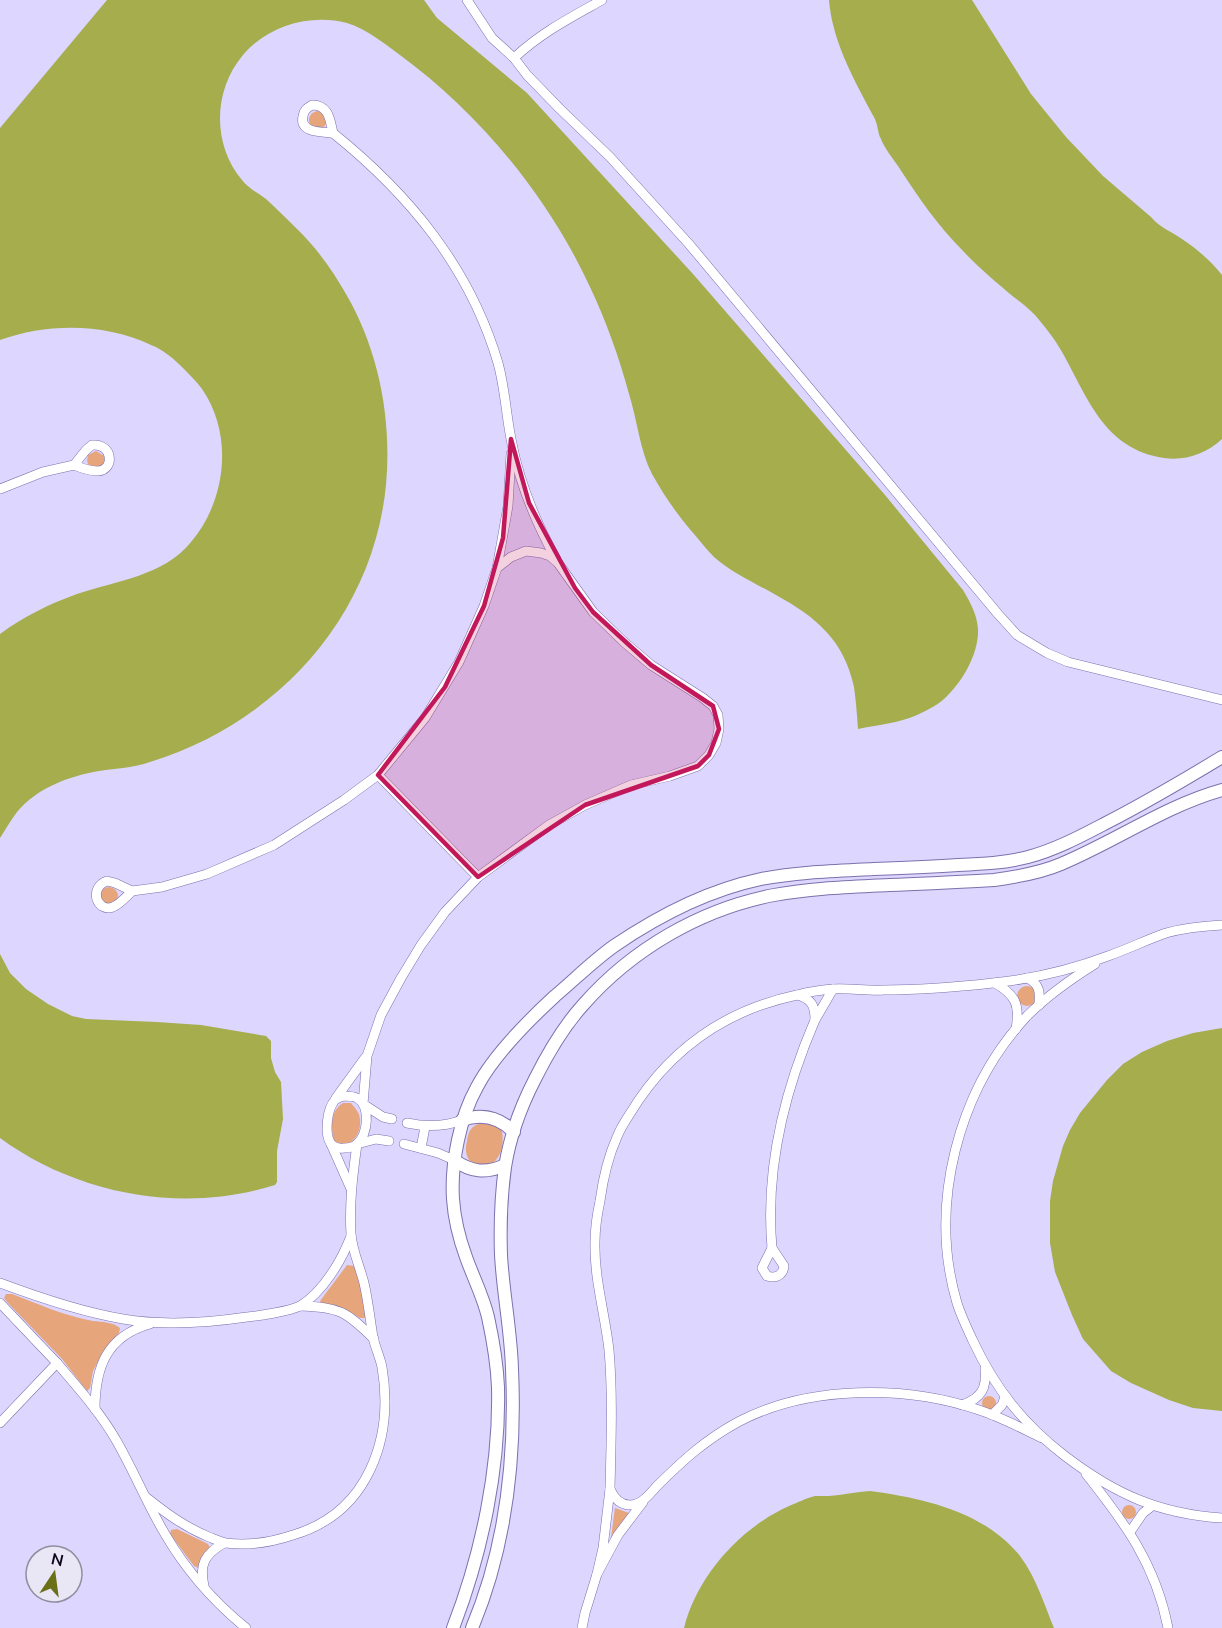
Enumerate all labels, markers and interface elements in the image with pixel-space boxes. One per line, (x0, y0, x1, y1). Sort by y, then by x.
north arrow (24, 1544, 84, 1604)
text: N (49, 1548, 66, 1570)

